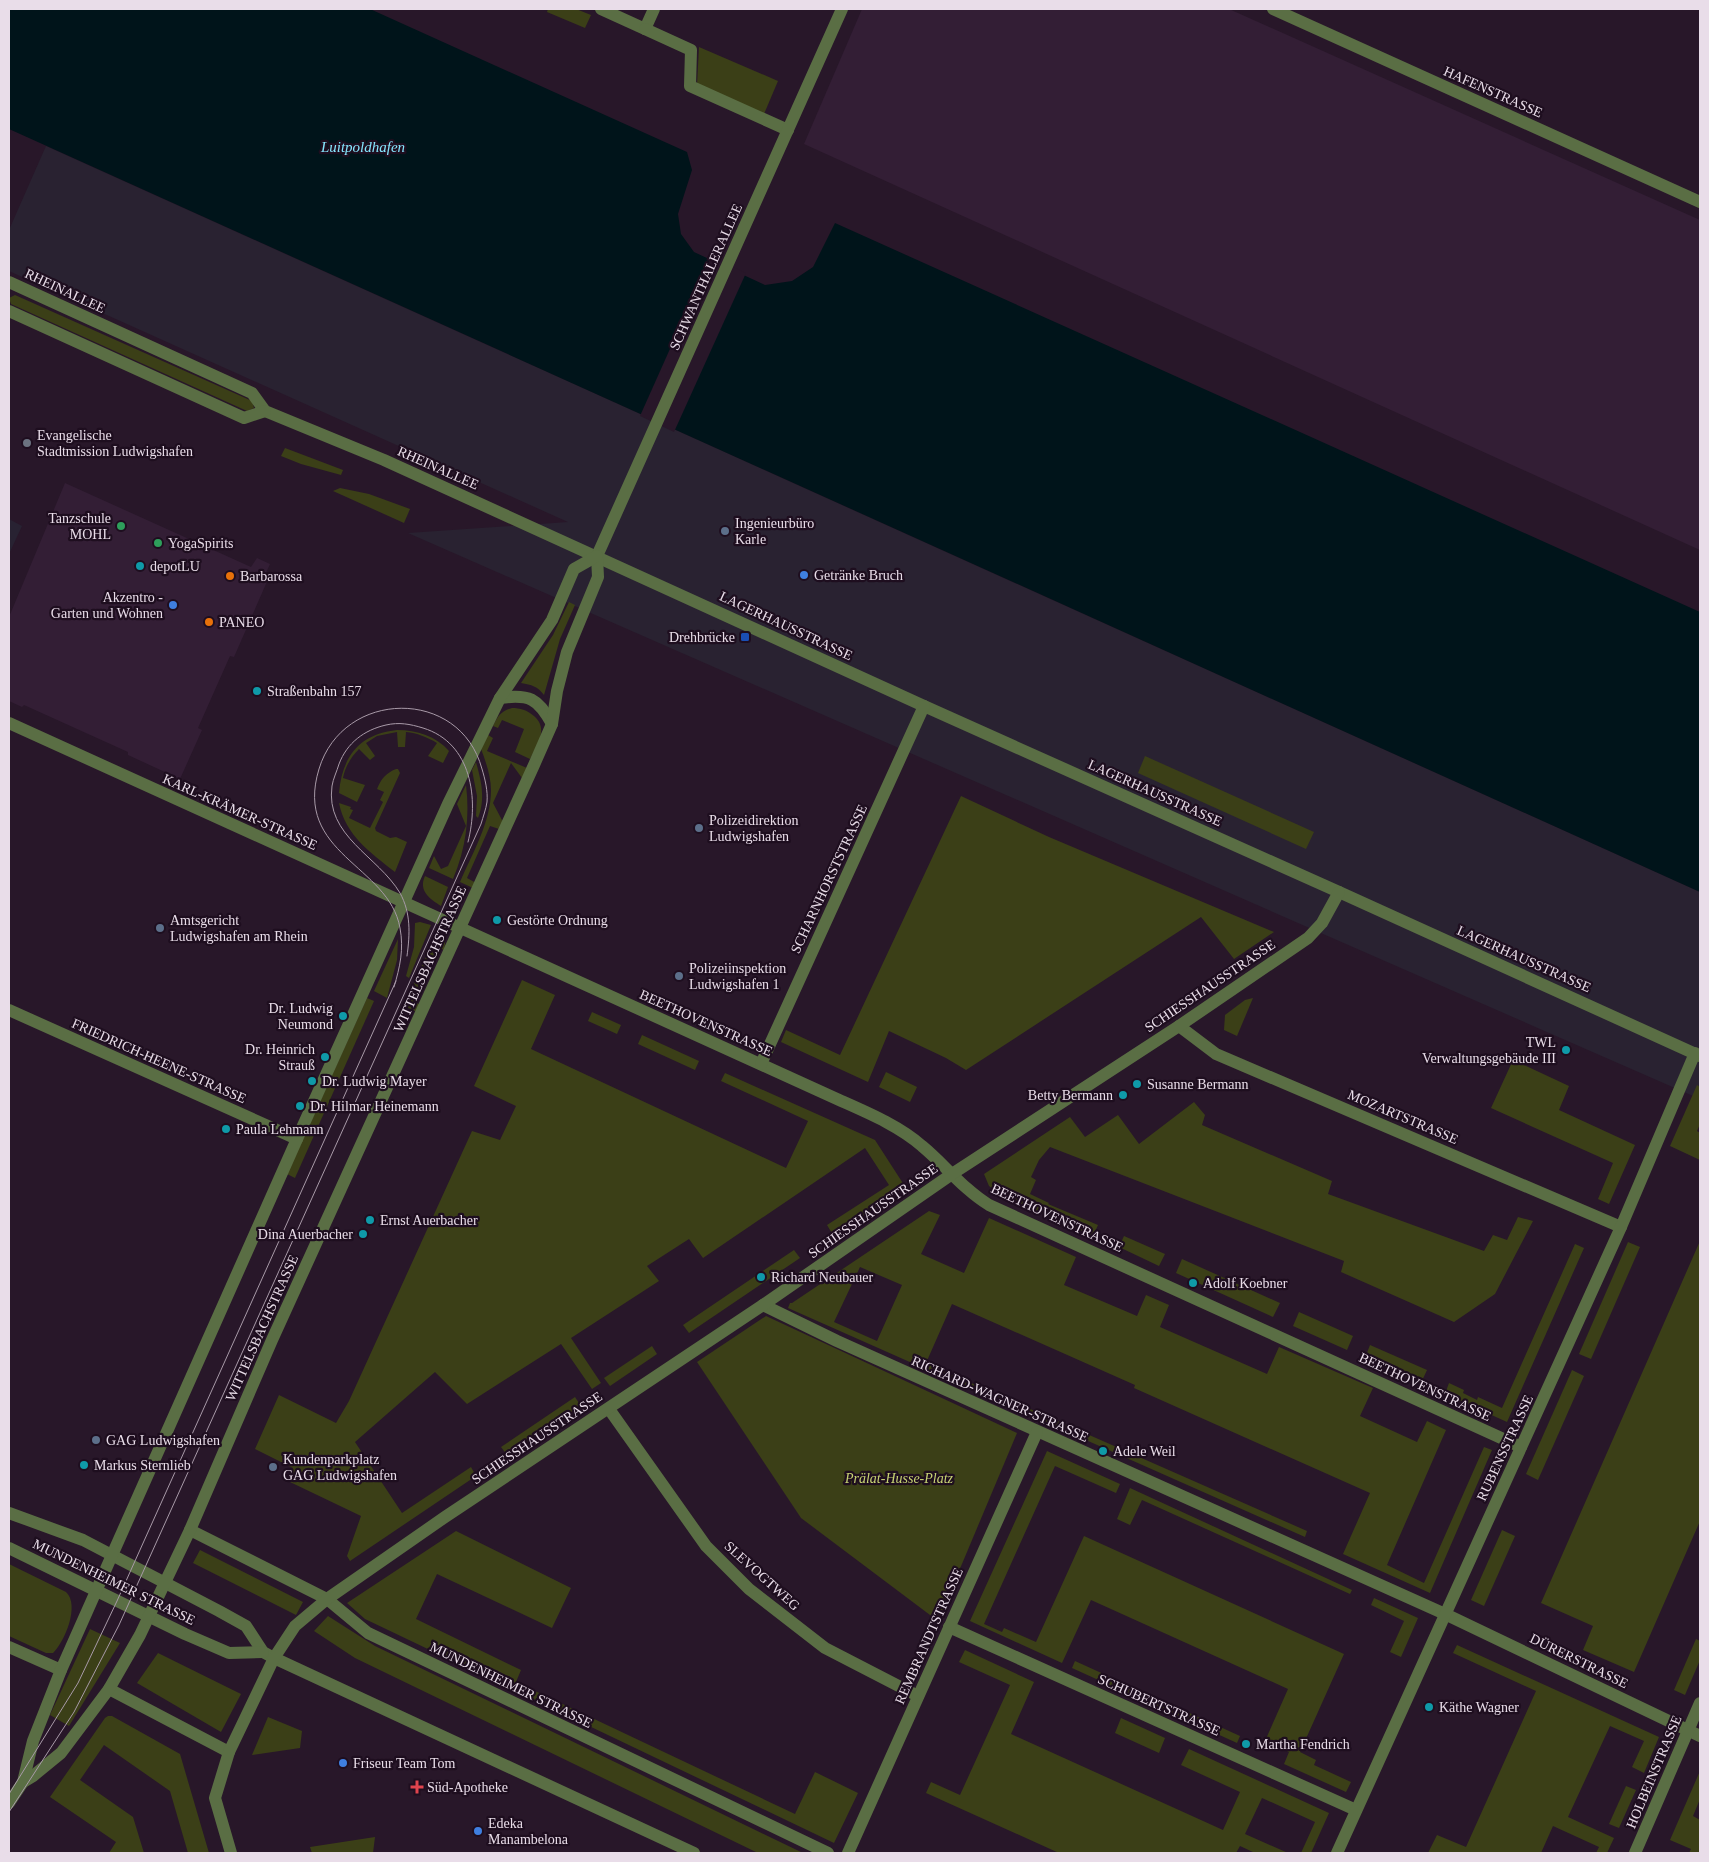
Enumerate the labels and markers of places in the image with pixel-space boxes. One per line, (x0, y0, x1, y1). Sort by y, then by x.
place label: Evangelische Stadtmission Ludwigshafen (37, 428, 193, 459)
marker: Evangelische Stadtmission Ludwigshafen (21, 437, 33, 449)
place label: Tanzschule MOHL (48, 511, 111, 542)
place label: Ingenieurbüro Karle (735, 516, 814, 547)
marker: Tanzschule MOHL (115, 520, 127, 532)
marker: Ingenieurbüro Karle (719, 525, 731, 537)
place label: YogaSpirits (168, 536, 234, 551)
marker: YogaSpirits (152, 537, 164, 549)
place label: depotLU (150, 559, 200, 574)
marker: depotLU (134, 560, 146, 572)
place label: Getränke Bruch (814, 568, 903, 583)
place label: Barbarossa (240, 569, 303, 584)
marker: Getränke Bruch (798, 569, 810, 581)
marker: Barbarossa (224, 570, 236, 582)
place label: Akzentro - Garten und Wohnen (51, 590, 163, 621)
marker: Akzentro - Garten und Wohnen (167, 599, 179, 611)
place label: PANEO (219, 615, 264, 630)
marker: PANEO (203, 616, 215, 628)
place label: Drehbrücke (669, 630, 735, 645)
marker: Drehbrücke (739, 631, 751, 643)
place label: Straßenbahn 157 (267, 684, 361, 699)
marker: Straßenbahn 157 (251, 685, 263, 697)
place label: Polizeidirektion Ludwigshafen (709, 813, 798, 844)
marker: Polizeidirektion Ludwigshafen (693, 822, 705, 834)
place label: Amtsgericht Ludwigshafen am Rhein (170, 913, 308, 944)
place label: Gestörte Ordnung (507, 913, 608, 928)
marker: Gestörte Ordnung (491, 914, 503, 926)
marker: Amtsgericht Ludwigshafen am Rhein (154, 922, 166, 934)
place label: Polizeiinspektion Ludwigshafen 1 (689, 961, 786, 992)
marker: Polizeiinspektion Ludwigshafen 1 (673, 970, 685, 982)
place label: Dr. Ludwig Neumond (268, 1001, 333, 1032)
marker: Dr. Ludwig Neumond (337, 1010, 349, 1022)
place label: TWL Verwaltungsgebäude III (1422, 1035, 1556, 1066)
place label: Dr. Heinrich Strauß (245, 1042, 315, 1073)
marker: TWL Verwaltungsgebäude III (1560, 1044, 1572, 1056)
marker: Dr. Heinrich Strauß (319, 1051, 331, 1063)
place label: Dr. Ludwig Mayer (322, 1074, 427, 1089)
marker: Dr. Ludwig Mayer (306, 1075, 318, 1087)
place label: Susanne Bermann (1147, 1077, 1248, 1092)
marker: Susanne Bermann (1131, 1078, 1143, 1090)
place label: Betty Bermann (1028, 1088, 1113, 1103)
marker: Betty Bermann (1117, 1089, 1129, 1101)
place label: Dr. Hilmar Heinemann (310, 1099, 439, 1114)
marker: Dr. Hilmar Heinemann (294, 1100, 306, 1112)
place label: Paula Lehmann (236, 1122, 323, 1137)
marker: Paula Lehmann (220, 1123, 232, 1135)
place label: Ernst Auerbacher (380, 1213, 478, 1228)
marker: Ernst Auerbacher (364, 1214, 376, 1226)
place label: Dina Auerbacher (258, 1227, 353, 1242)
marker: Dina Auerbacher (357, 1228, 369, 1240)
place label: Richard Neubauer (771, 1270, 874, 1285)
marker: Richard Neubauer (755, 1271, 767, 1283)
place label: Adolf Koebner (1203, 1276, 1288, 1291)
marker: Adolf Koebner (1187, 1277, 1199, 1289)
place label: GAG Ludwigshafen (106, 1433, 220, 1448)
marker: GAG Ludwigshafen (90, 1434, 102, 1446)
place label: Adele Weil (1113, 1444, 1176, 1459)
marker: Adele Weil (1097, 1445, 1109, 1457)
place label: Kundenparkplatz GAG Ludwigshafen (283, 1452, 397, 1483)
place label: Markus Sternlieb (94, 1458, 191, 1473)
marker: Markus Sternlieb (78, 1459, 90, 1471)
marker: Kundenparkplatz GAG Ludwigshafen (267, 1461, 279, 1473)
place label: Käthe Wagner (1439, 1700, 1519, 1715)
marker: Käthe Wagner (1423, 1701, 1435, 1713)
place label: Martha Fendrich (1256, 1737, 1350, 1752)
marker: Martha Fendrich (1240, 1738, 1252, 1750)
place label: Friseur Team Tom (353, 1756, 456, 1771)
marker: Friseur Team Tom (337, 1757, 349, 1769)
place label: Süd-Apotheke (427, 1780, 508, 1795)
marker: Süd-Apotheke (411, 1781, 423, 1793)
place label: Edeka Manambelona (488, 1816, 569, 1847)
marker: Edeka Manambelona (472, 1825, 484, 1837)

